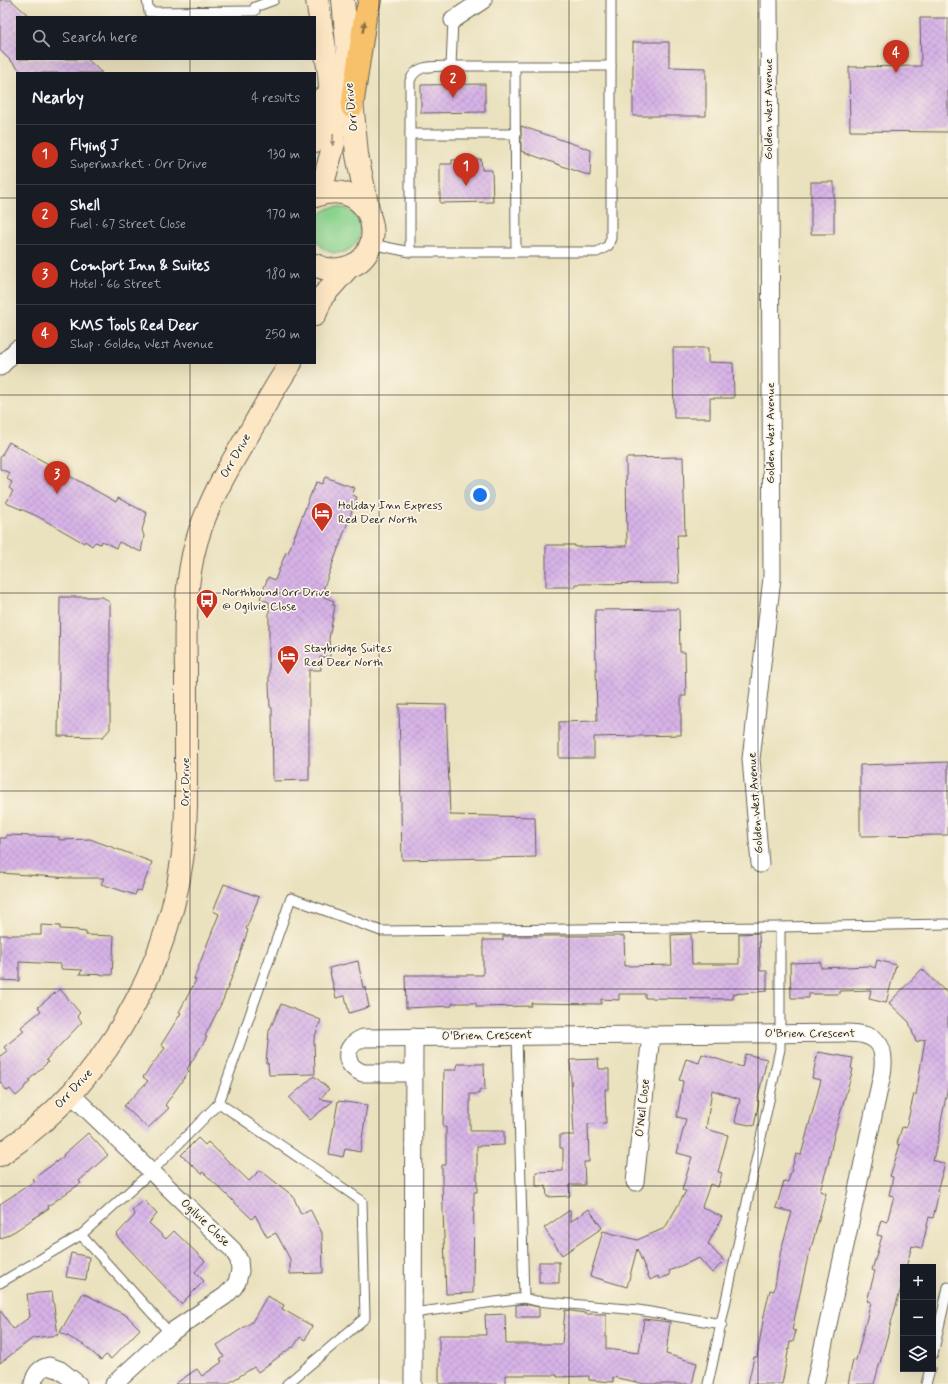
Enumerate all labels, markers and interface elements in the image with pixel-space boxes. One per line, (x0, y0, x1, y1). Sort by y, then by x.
search box (16, 16, 316, 60)
one-way arrow (361, 21, 367, 33)
icon: search (30, 27, 52, 49)
text: Search here (62, 28, 138, 48)
pin: 4 (883, 40, 909, 73)
street label: Golden West Avenue (761, 58, 777, 160)
pin: 2 (440, 65, 466, 98)
street label: Orr Drive (341, 82, 363, 132)
text: Nearby (32, 87, 84, 109)
text: 4 results (251, 90, 300, 107)
one-way arrow (330, 134, 337, 146)
text: Flying J (70, 136, 119, 156)
text: 1 (42, 146, 48, 163)
text: 130 m (267, 146, 300, 163)
pin: 1 (453, 153, 479, 186)
text: Supermarket · Orr Drive (70, 156, 207, 173)
text: Shell (70, 196, 100, 216)
text: 2 (42, 206, 48, 223)
text: 170 m (266, 206, 300, 223)
text: Fuel · 67 Street Close (70, 216, 186, 233)
text: Comfort Inn & Suites (70, 256, 210, 276)
text: 3 (42, 266, 48, 283)
text: 180 m (265, 266, 300, 283)
text: Hotel · 66 Street (70, 276, 161, 293)
text: KMS Tools Red Deer (70, 316, 199, 336)
text: 4 (41, 326, 49, 343)
text: 250 m (265, 326, 300, 343)
text: Shop · Golden West Avenue (70, 336, 214, 353)
street label: Golden West Avenue (763, 382, 779, 484)
street label: Orr Drive (217, 431, 255, 481)
pin: 3 (44, 461, 70, 494)
your location (470, 485, 490, 505)
place label: Holiday Inn Express Red Deer North (338, 498, 443, 528)
hotel icon: Holiday Inn Express Red Deer North (309, 500, 335, 533)
place label: Northbound Orr Drive @ Ogilvie Close (222, 585, 330, 615)
bus stop icon: Northbound Orr Drive @ Ogilvie Close (194, 587, 220, 620)
place label: Staybridge Suites Red Deer North (304, 641, 392, 671)
hotel icon: Staybridge Suites Red Deer North (275, 643, 301, 676)
street label: Golden West Avenue (744, 752, 768, 854)
street label: Orr Drive (178, 758, 194, 806)
street label: O'Brien Crescent (765, 1026, 856, 1042)
street label: O'Brien Crescent (442, 1027, 533, 1045)
street label: Orr Drive (52, 1066, 96, 1112)
street label: O'Neil Close (632, 1078, 654, 1138)
street label: Ogilvie Close (177, 1195, 233, 1251)
map controls (900, 1264, 936, 1372)
button: + (900, 1264, 936, 1300)
button: − (900, 1300, 936, 1336)
button: layers (900, 1336, 936, 1372)

